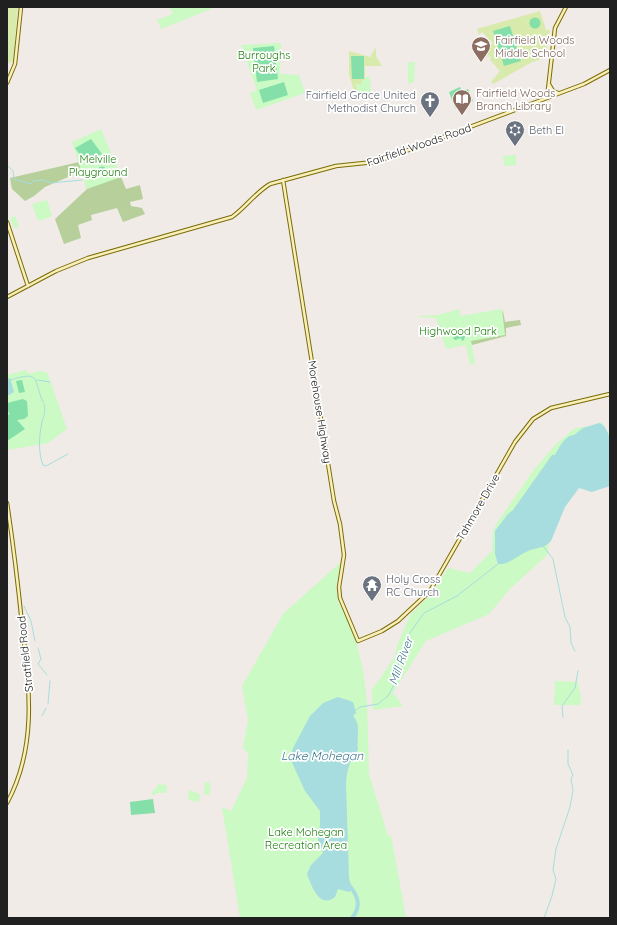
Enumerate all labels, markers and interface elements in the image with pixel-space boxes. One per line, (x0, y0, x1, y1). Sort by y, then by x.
place label: Fairfield Woods Middle School (495, 33, 574, 60)
school or university icon: Fairfield Woods Middle School (470, 35, 492, 63)
park label: Burroughs Park (238, 48, 290, 75)
place label: Fairfield Woods Branch Library (476, 86, 555, 113)
place label: Fairfield Grace United Methodist Church (306, 88, 416, 115)
library icon: Fairfield Woods Branch Library (451, 88, 473, 116)
church icon: Fairfield Grace United Methodist Church (419, 90, 441, 118)
synagogue icon: Beth El (504, 119, 526, 147)
street label: Fairfield Woods Road (365, 121, 473, 169)
place label: Beth El (529, 123, 564, 137)
park label: Melville Playground (69, 152, 127, 179)
park label: Highwood Park (419, 324, 497, 338)
street label: Morehouse Highway (305, 359, 335, 465)
street label: Tahmore Drive (453, 471, 503, 543)
place label: Holy Cross RC Church (386, 572, 440, 599)
temple icon: Holy Cross RC Church (361, 574, 383, 602)
street label: Stratfield Road (14, 615, 36, 693)
water label: Mill River (385, 634, 417, 687)
water label: Lake Mohegan (281, 748, 364, 763)
park label: Lake Mohegan Recreation Area (265, 825, 347, 852)

